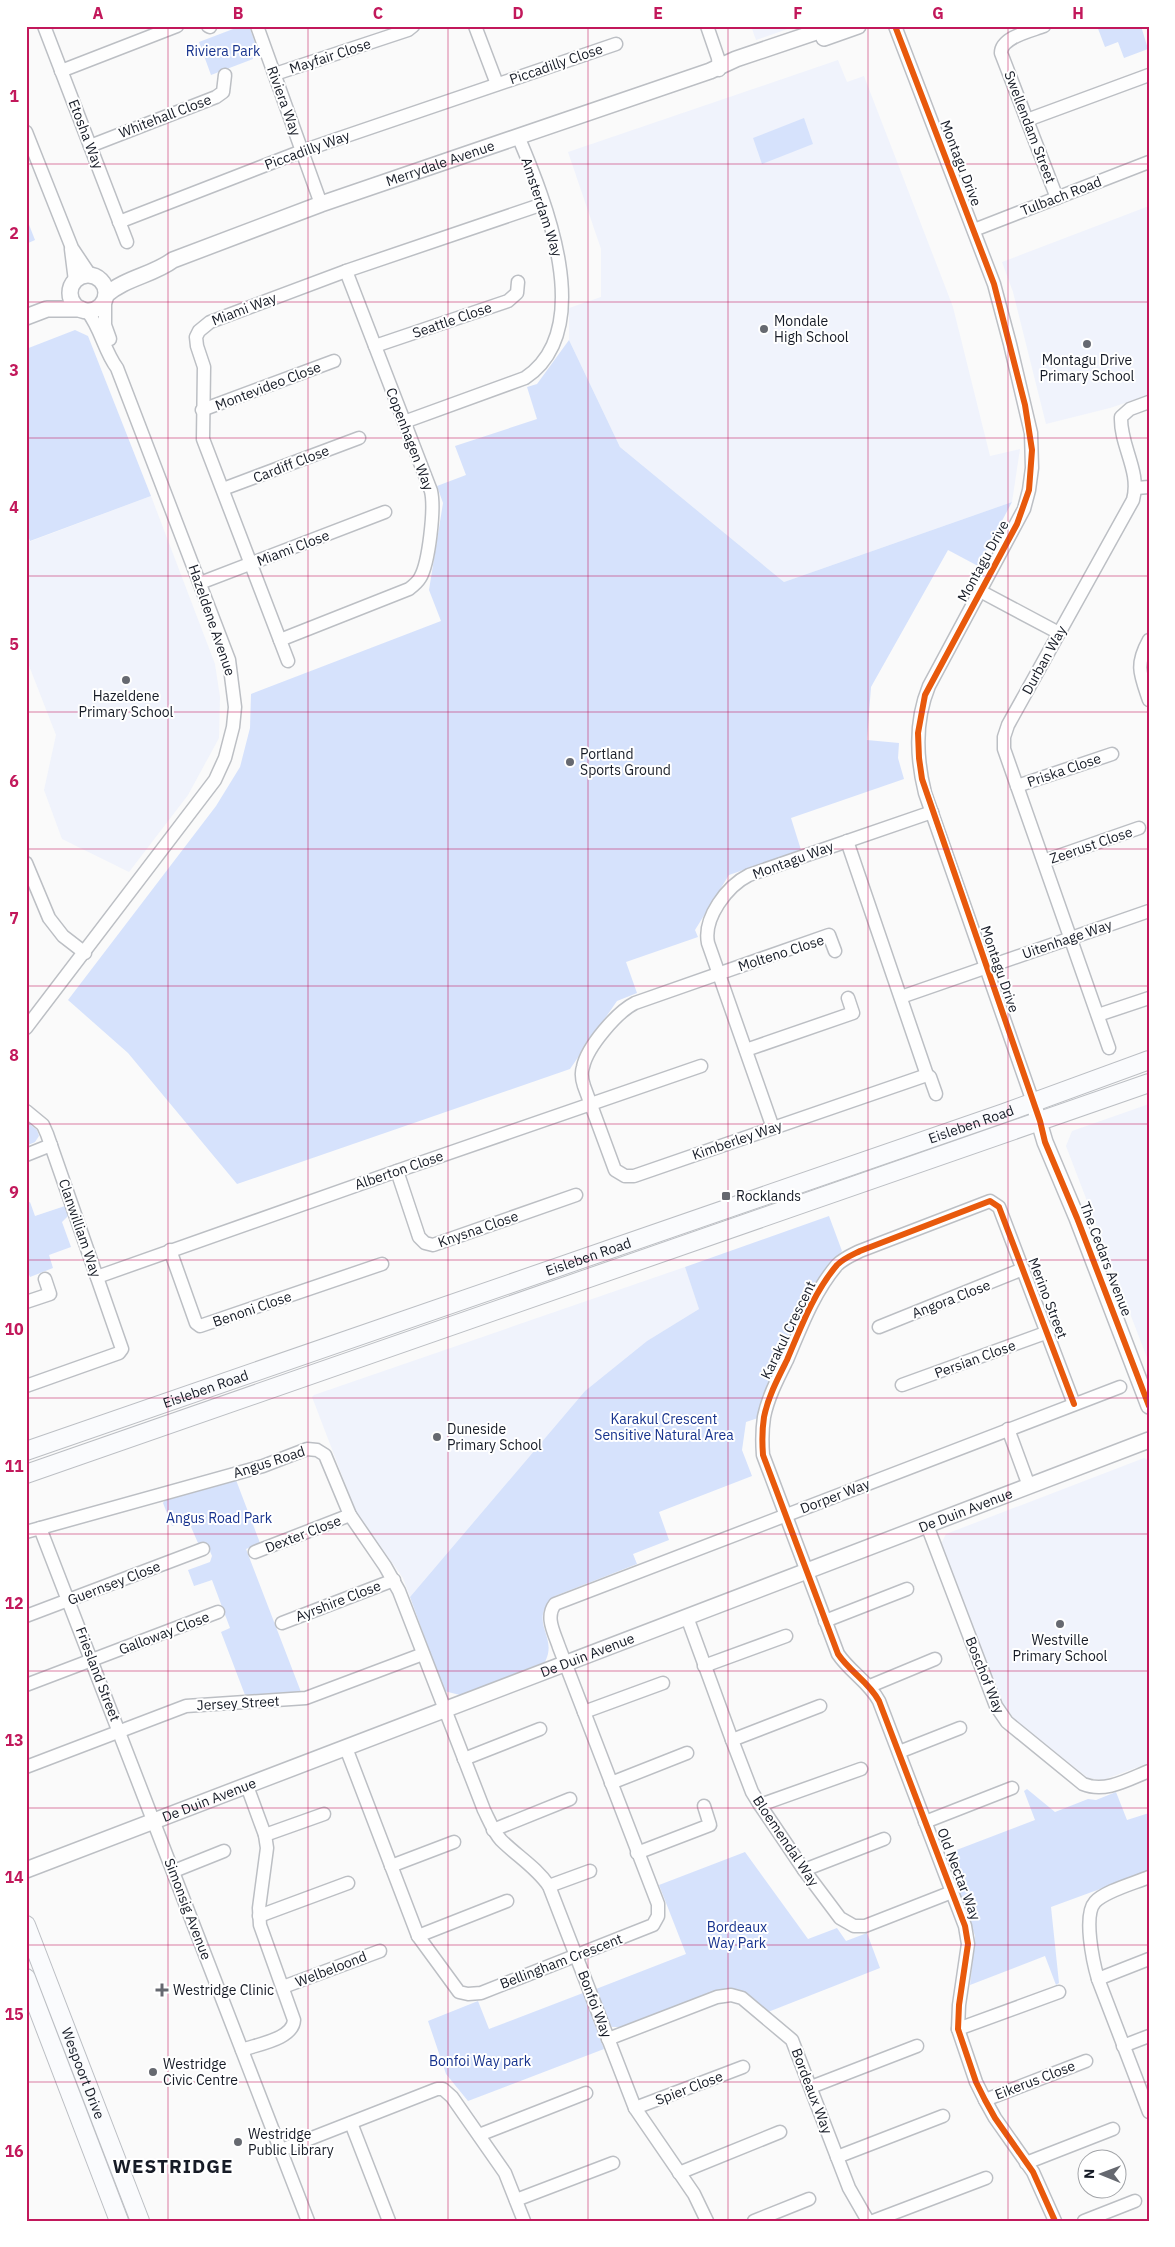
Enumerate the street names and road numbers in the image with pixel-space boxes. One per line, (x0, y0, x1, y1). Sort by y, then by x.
street label: Mayfair Close (287, 34, 373, 78)
street label: Piccadilly Close (507, 39, 605, 88)
street label: Riviera Way (263, 64, 305, 138)
street label: Swellendam Street (1000, 68, 1060, 186)
street label: Whitehall Close (116, 90, 214, 142)
street label: Etosha Way (64, 97, 108, 171)
street label: Montagu Drive (936, 117, 986, 209)
street label: Piccadilly Way (262, 126, 352, 174)
street label: Merrydale Avenue (383, 136, 497, 190)
street label: Amsterdam Way (517, 155, 567, 259)
street label: Tulbach Road (1018, 172, 1104, 220)
street label: Miami Way (209, 288, 279, 330)
street label: Seattle Close (410, 298, 494, 342)
street label: Montevideo Close (213, 357, 324, 414)
street label: Copenhagen Way (382, 385, 438, 493)
street label: Cardiff Close (250, 441, 332, 487)
street label: Montagu Drive (953, 517, 1013, 605)
street label: Miami Close (254, 526, 332, 570)
street label: Hazeldene Avenue (184, 562, 240, 678)
street label: Durban Way (1018, 622, 1070, 698)
street label: Priska Close (1025, 749, 1104, 791)
street label: Zeerust Close (1047, 822, 1135, 868)
street label: Montagu Way (750, 837, 836, 883)
street label: Uitenhage Way (1020, 915, 1114, 963)
street label: Montagu Drive (977, 923, 1023, 1015)
street label: Molteno Close (736, 931, 827, 975)
street label: Eisleben Road (926, 1101, 1016, 1147)
street label: Kimberley Way (690, 1116, 784, 1164)
street label: Alberton Close (352, 1146, 446, 1194)
street label: Clanwilliam Way (55, 1176, 105, 1280)
street label: The Cedars Avenue (1076, 1199, 1136, 1319)
street label: Knysna Close (435, 1207, 521, 1251)
street label: Eisleben Road (543, 1234, 633, 1280)
street label: Merino Street (1024, 1255, 1072, 1341)
street label: Angora Close (909, 1276, 993, 1322)
street label: Karakul Crescent (757, 1278, 820, 1382)
street label: Benoni Close (210, 1287, 294, 1331)
street label: Persian Close (932, 1336, 1018, 1382)
street label: Eisleben Road (160, 1366, 251, 1412)
street label: Angus Road (231, 1442, 307, 1482)
street label: Dorper Way (798, 1474, 872, 1518)
street label: De Duin Avenue (916, 1484, 1015, 1536)
street label: Dexter Close (263, 1511, 344, 1557)
street label: Guernsey Close (65, 1557, 163, 1609)
street label: Ayrshire Close (293, 1576, 384, 1626)
street label: Galloway Close (116, 1607, 212, 1659)
street label: Friesland Street (72, 1624, 124, 1724)
street label: De Duin Avenue (538, 1629, 637, 1681)
street label: Boschof Way (961, 1634, 1009, 1716)
street label: Jersey Street (196, 1692, 280, 1714)
street label: De Duin Avenue (159, 1774, 259, 1826)
street label: Bloemendal Way (749, 1792, 823, 1890)
street label: Old Nectar Way (933, 1825, 985, 1923)
street label: Simonsig Avenue (160, 1856, 216, 1963)
street label: Bellingham Crescent (497, 1929, 625, 1993)
street label: Welbeloond (293, 1947, 369, 1991)
street label: Bonfoi Way (574, 1968, 616, 2040)
street label: Wespoort Drive (57, 2025, 109, 2122)
street label: Bordeaux Way (787, 2046, 837, 2136)
street label: Eikerus Close (992, 2056, 1078, 2104)
street label: Spier Close (653, 2067, 726, 2109)

